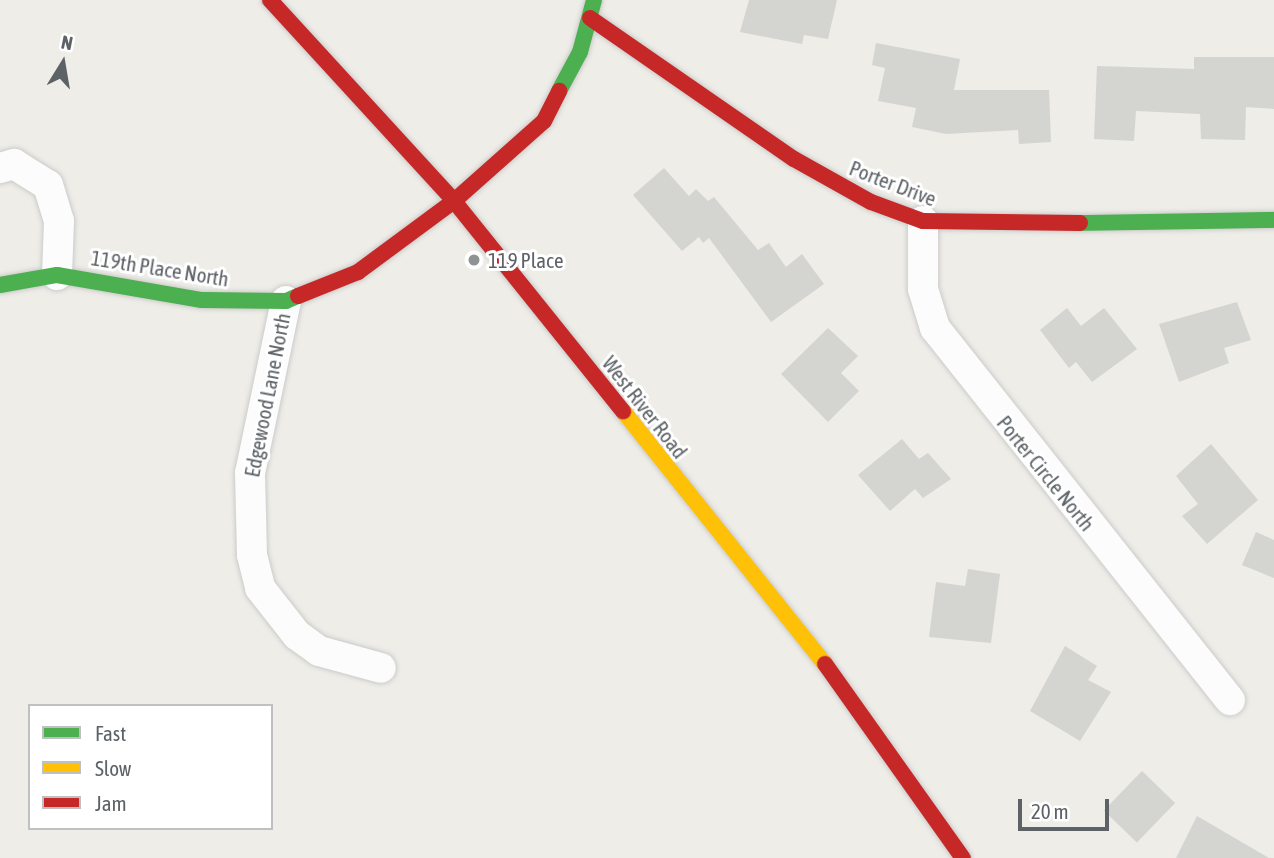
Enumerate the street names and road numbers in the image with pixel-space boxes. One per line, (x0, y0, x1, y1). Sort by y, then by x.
street label: Porter Drive (846, 155, 940, 211)
street label: 119th Place North (89, 245, 231, 291)
street label: Edgewood Lane North (239, 311, 295, 479)
street label: West River Road (597, 351, 693, 463)
street label: Porter Circle North (992, 410, 1100, 536)

